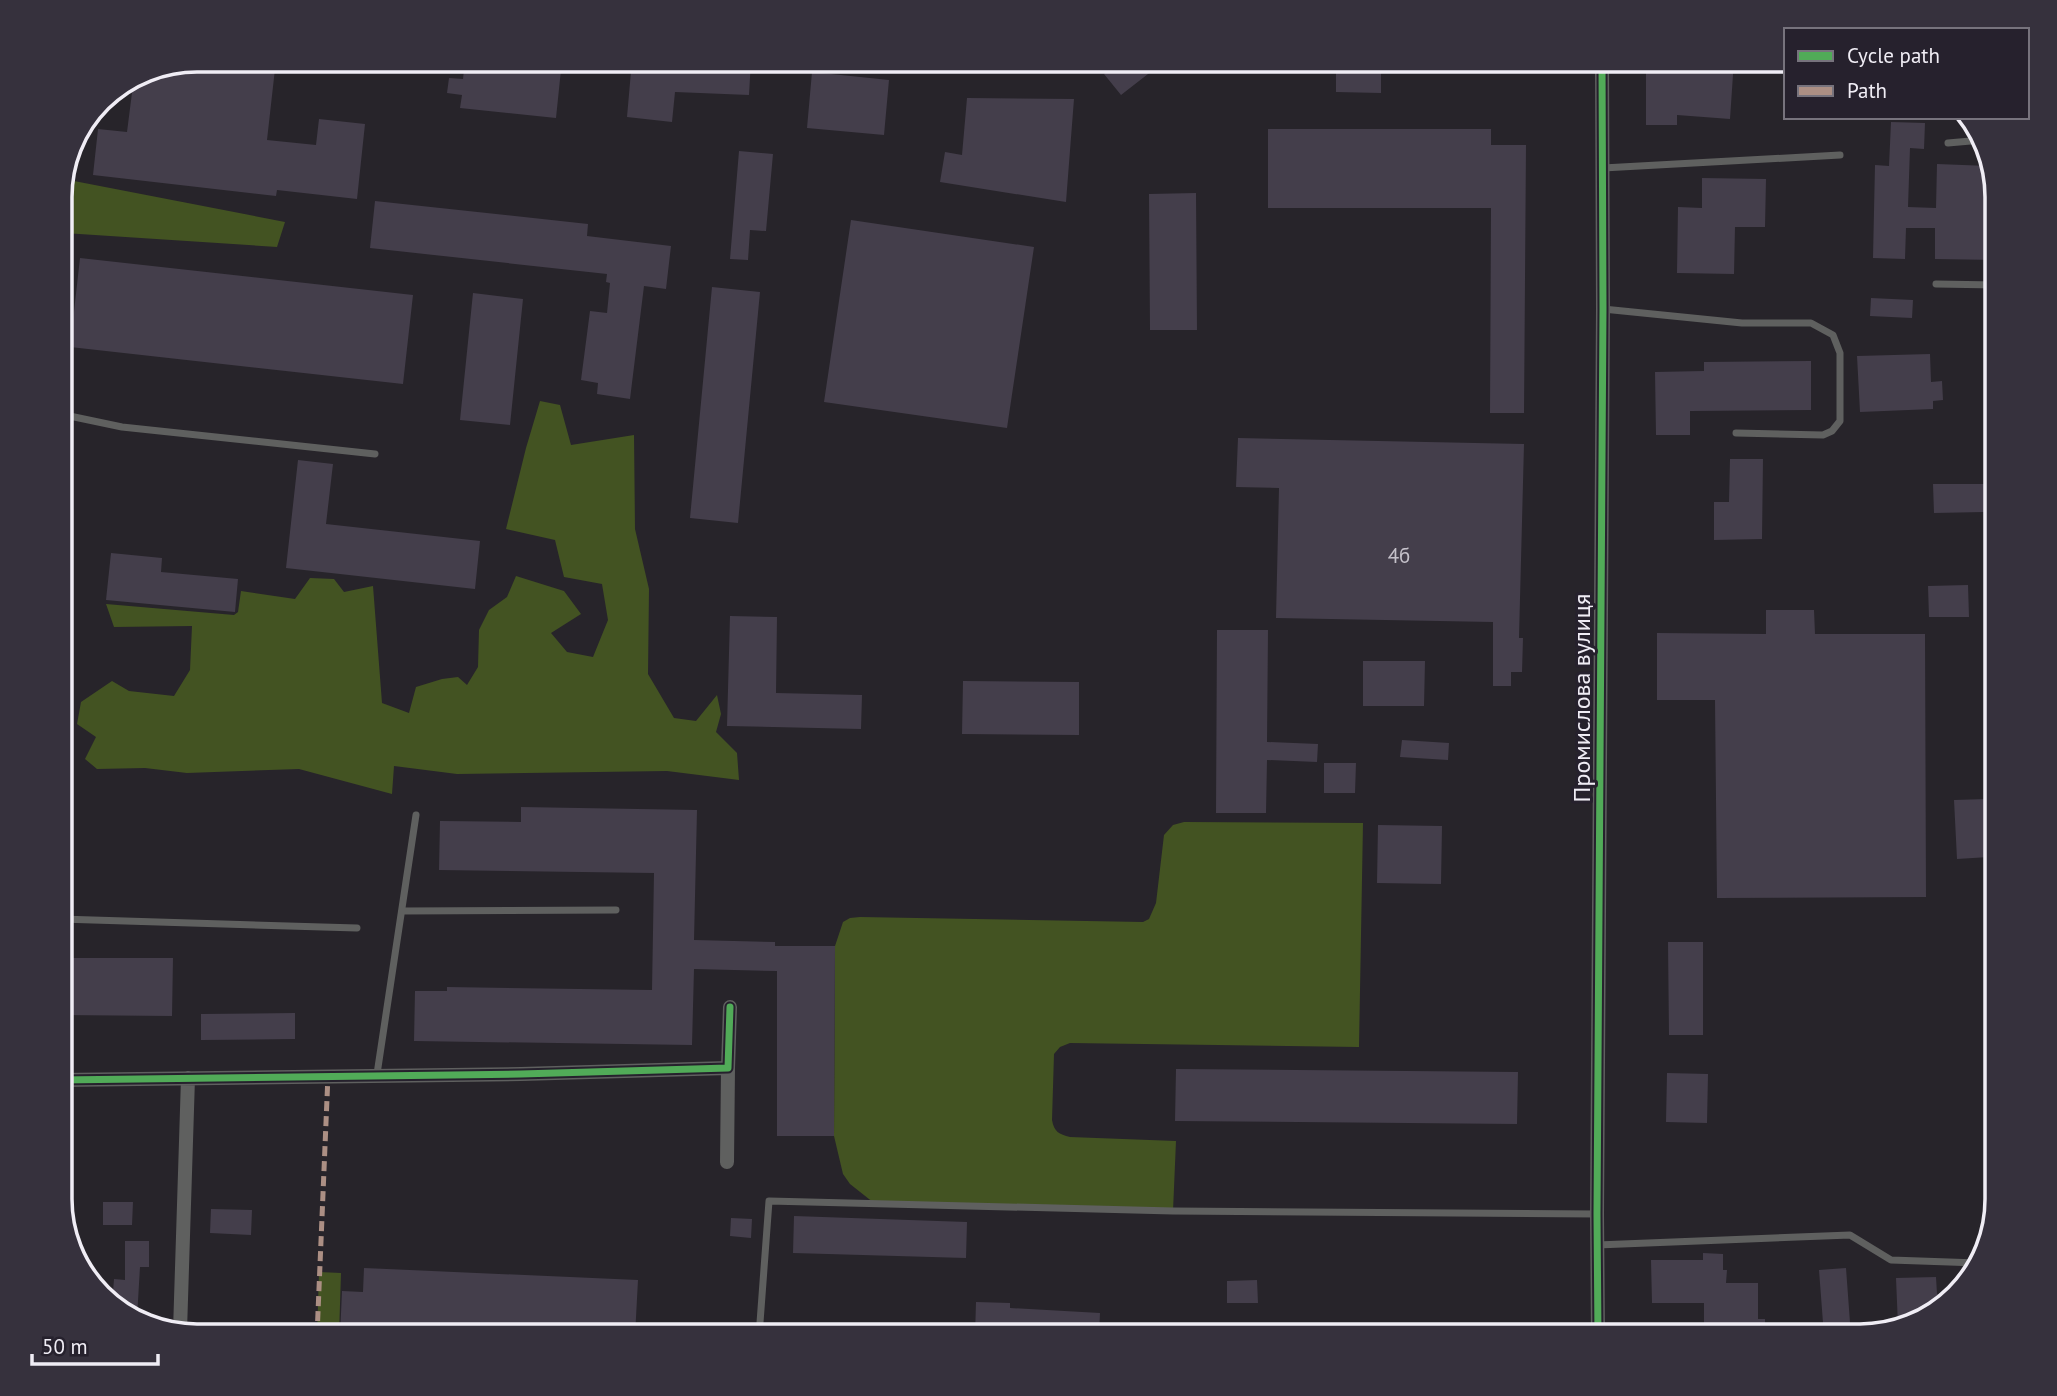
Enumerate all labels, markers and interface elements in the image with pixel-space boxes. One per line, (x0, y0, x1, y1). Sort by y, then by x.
legend (1784, 28, 2029, 119)
text: Cycle path (1847, 42, 1940, 69)
text: Path (1847, 77, 1887, 104)
house number: 4б (1388, 542, 1410, 569)
street label: Промислова вулиця (1566, 594, 1597, 802)
scale bar (32, 1322, 158, 1366)
text: 50 m (42, 1333, 88, 1360)

